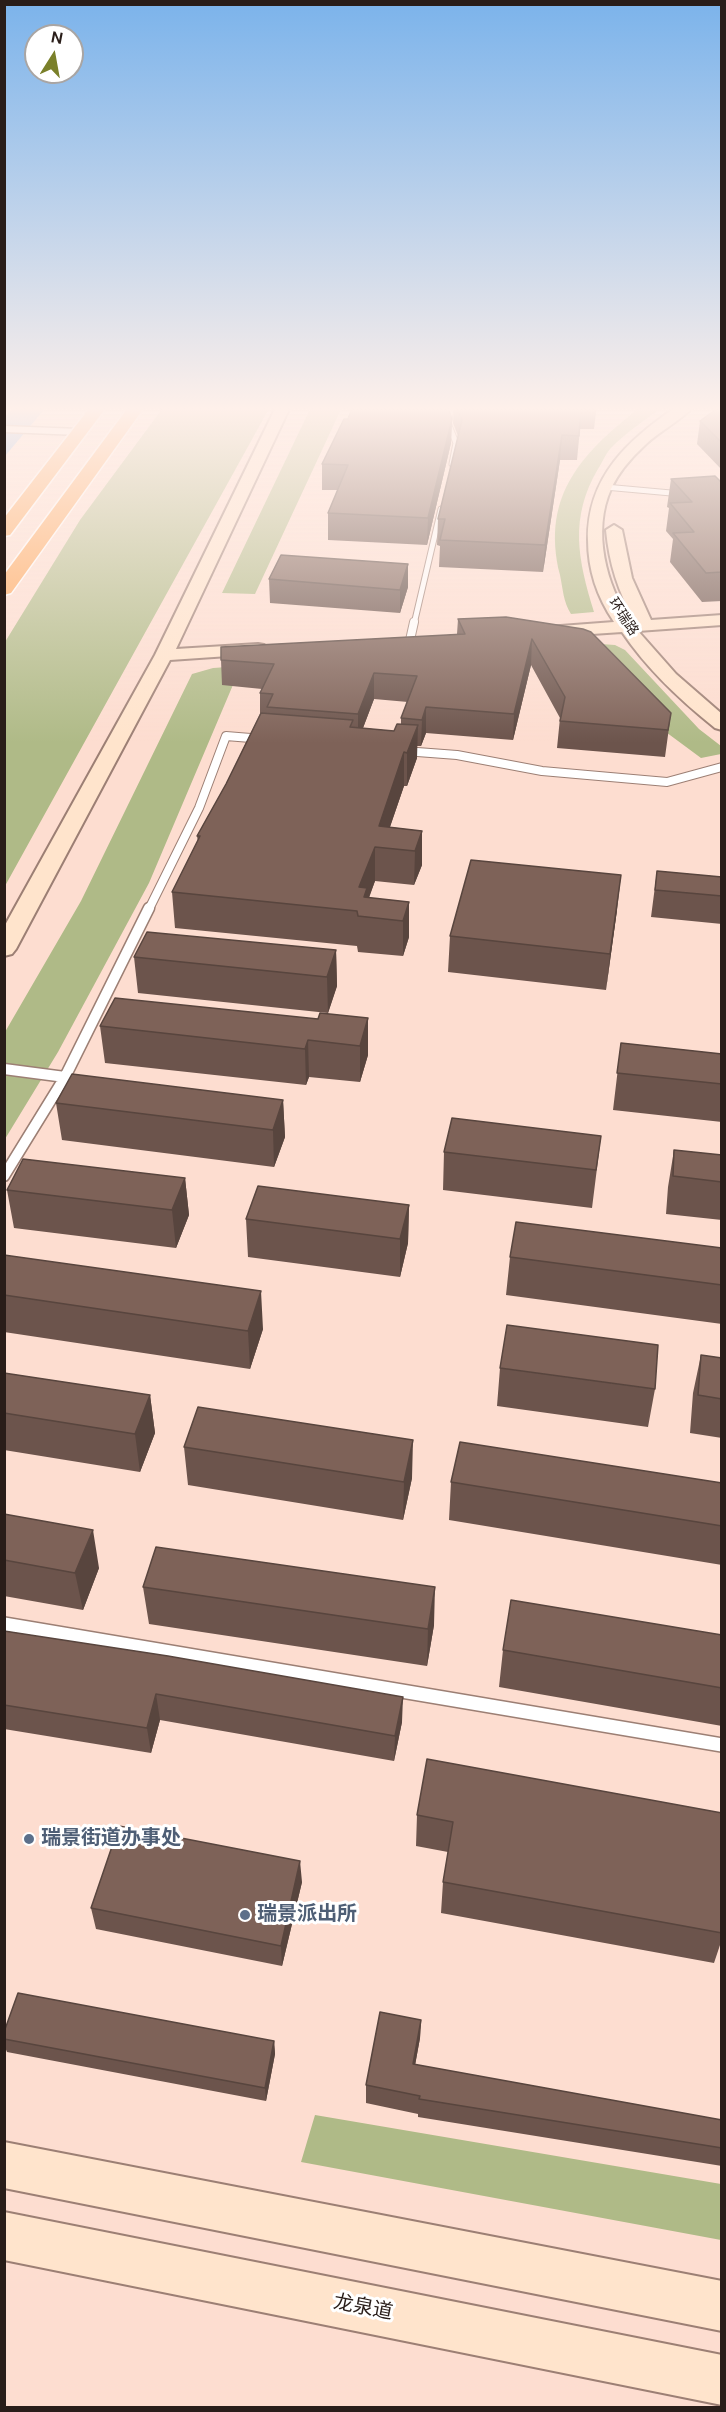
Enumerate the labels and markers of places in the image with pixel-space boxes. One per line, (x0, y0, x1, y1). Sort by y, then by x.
place label: 瑞景街道办事处 (41, 1827, 181, 1851)
marker: 瑞景街道办事处 (22, 1832, 36, 1846)
place label: 瑞景派出所 (257, 1903, 357, 1927)
marker: 瑞景派出所 (238, 1908, 252, 1922)

